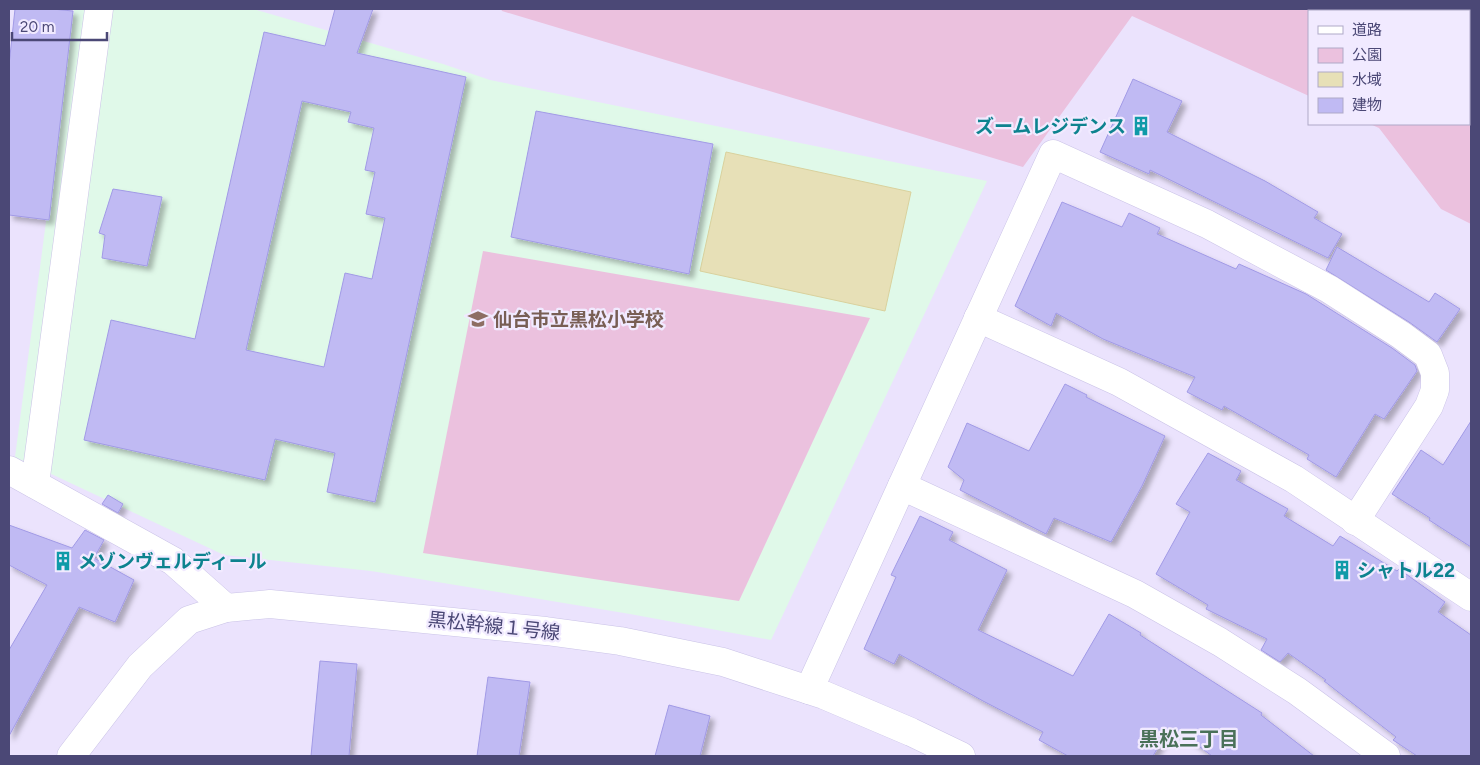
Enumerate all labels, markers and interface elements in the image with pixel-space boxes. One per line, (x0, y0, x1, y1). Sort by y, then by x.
scale bar (12, 10, 108, 42)
legend (1308, 10, 1470, 125)
text: 20 m (20, 18, 54, 36)
text: 道路 (1352, 21, 1382, 39)
text: 公園 (1352, 46, 1382, 64)
text: 水域 (1352, 71, 1382, 89)
text: 建物 (1352, 96, 1382, 114)
place label: ズームレジデンス (975, 115, 1126, 138)
building icon: ズームレジデンス (1130, 115, 1152, 137)
school or university icon: 仙台市立黒松小学校 (467, 308, 489, 330)
place label: 仙台市立黒松小学校 (493, 308, 664, 331)
building icon: メゾンヴェルディール (52, 550, 74, 572)
place label: メゾンヴェルディール (78, 550, 267, 573)
building icon: シャトル22 (1331, 559, 1353, 581)
place label: シャトル22 (1357, 559, 1455, 582)
street label: 黒松幹線１号線 (427, 608, 561, 644)
district label: 黒松三丁目 (1139, 727, 1239, 751)

